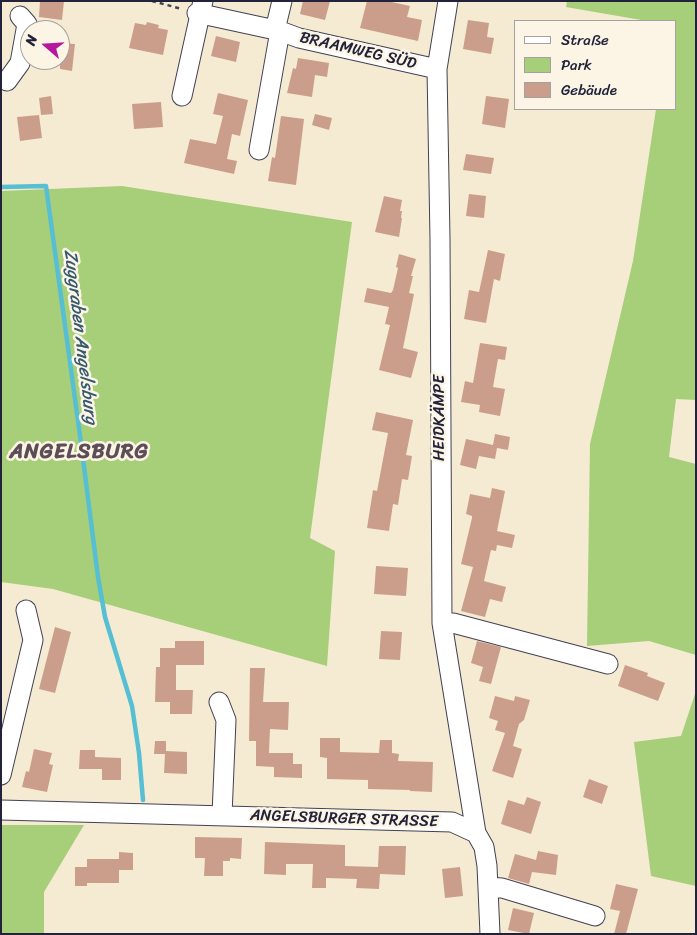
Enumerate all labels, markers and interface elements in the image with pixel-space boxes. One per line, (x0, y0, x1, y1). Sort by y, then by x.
north arrow (20, 20, 70, 70)
legend (514, 20, 677, 110)
text: Straße (561, 27, 609, 53)
street label: BRAAMWEG SÜD (298, 28, 418, 74)
text: N (18, 32, 45, 49)
text: Park (561, 52, 592, 78)
text: Gebäude (561, 77, 617, 103)
water label: Zuggraben Angelsburg (59, 248, 101, 426)
street label: HEIDKÄMPE (430, 375, 450, 461)
district label: ANGELSBURG (9, 440, 149, 466)
street label: ANGELSBURGER STRASSE (250, 806, 438, 832)

